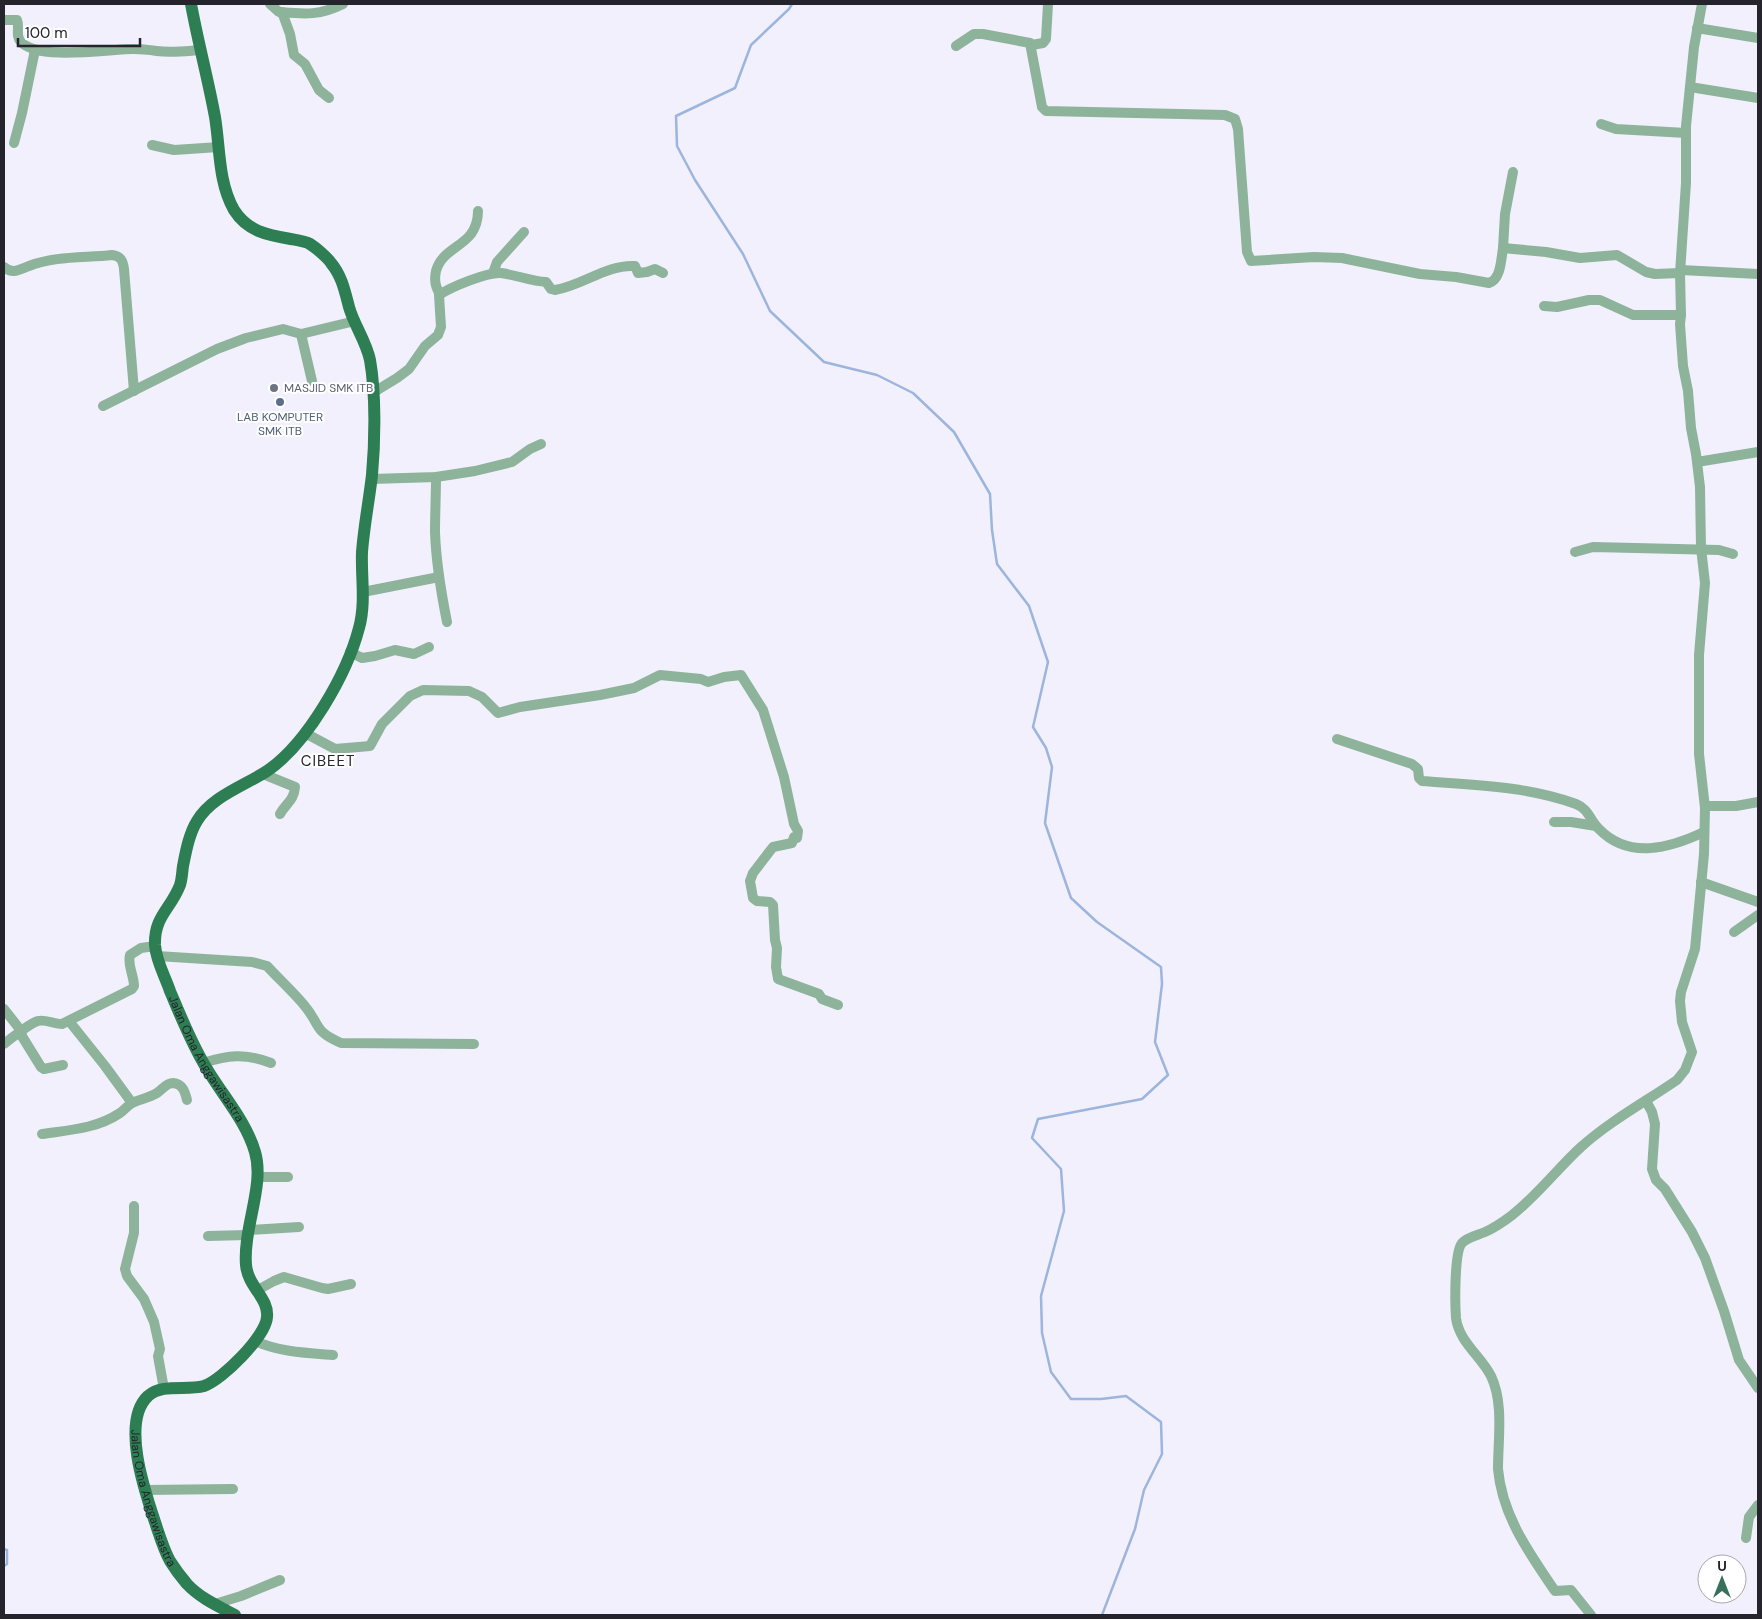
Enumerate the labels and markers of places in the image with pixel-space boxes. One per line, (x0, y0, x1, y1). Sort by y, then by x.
place label: MASJID SMK ITB (284, 380, 373, 396)
marker: MASJID SMK ITB (268, 382, 280, 394)
marker: LAB KOMPUTER SMK ITB (274, 396, 286, 408)
place label: LAB KOMPUTER SMK ITB (237, 409, 323, 439)

